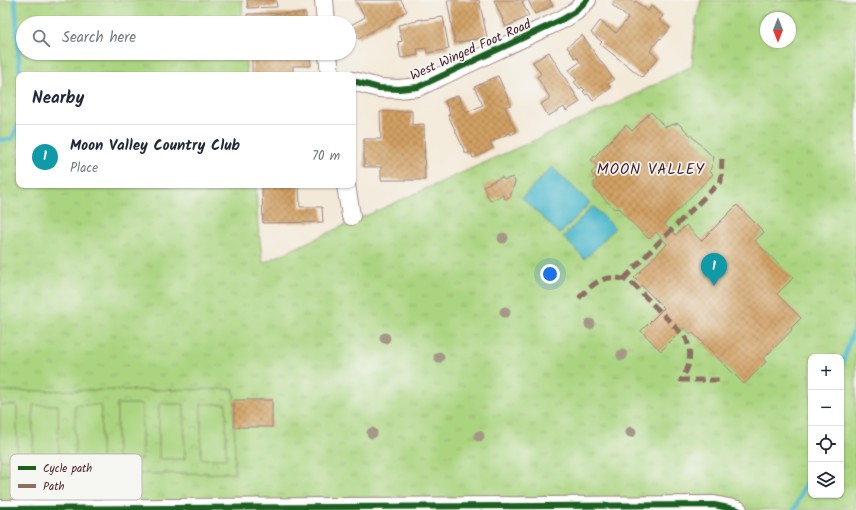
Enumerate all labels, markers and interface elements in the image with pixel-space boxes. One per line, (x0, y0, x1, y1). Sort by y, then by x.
north arrow (760, 12, 796, 48)
street label: West Winged Foot Road (407, 14, 535, 87)
search box (16, 16, 356, 60)
text: Search here (62, 26, 136, 50)
icon: search (30, 27, 52, 49)
text: Nearby (32, 85, 84, 112)
text: Moon Valley Country Club (70, 134, 240, 158)
text: 1 (43, 146, 47, 167)
text: 70 m (312, 146, 340, 167)
text: Place (70, 158, 98, 179)
district label: MOON VALLEY (597, 158, 706, 182)
pin: 1 (701, 253, 727, 286)
your location (540, 264, 560, 284)
map controls (808, 354, 844, 498)
button: + (808, 354, 844, 390)
button: − (808, 390, 844, 426)
button: locate (808, 426, 844, 462)
legend (10, 454, 142, 500)
text: Cycle path (43, 460, 92, 478)
button: layers (808, 462, 844, 498)
text: Path (43, 478, 64, 496)

